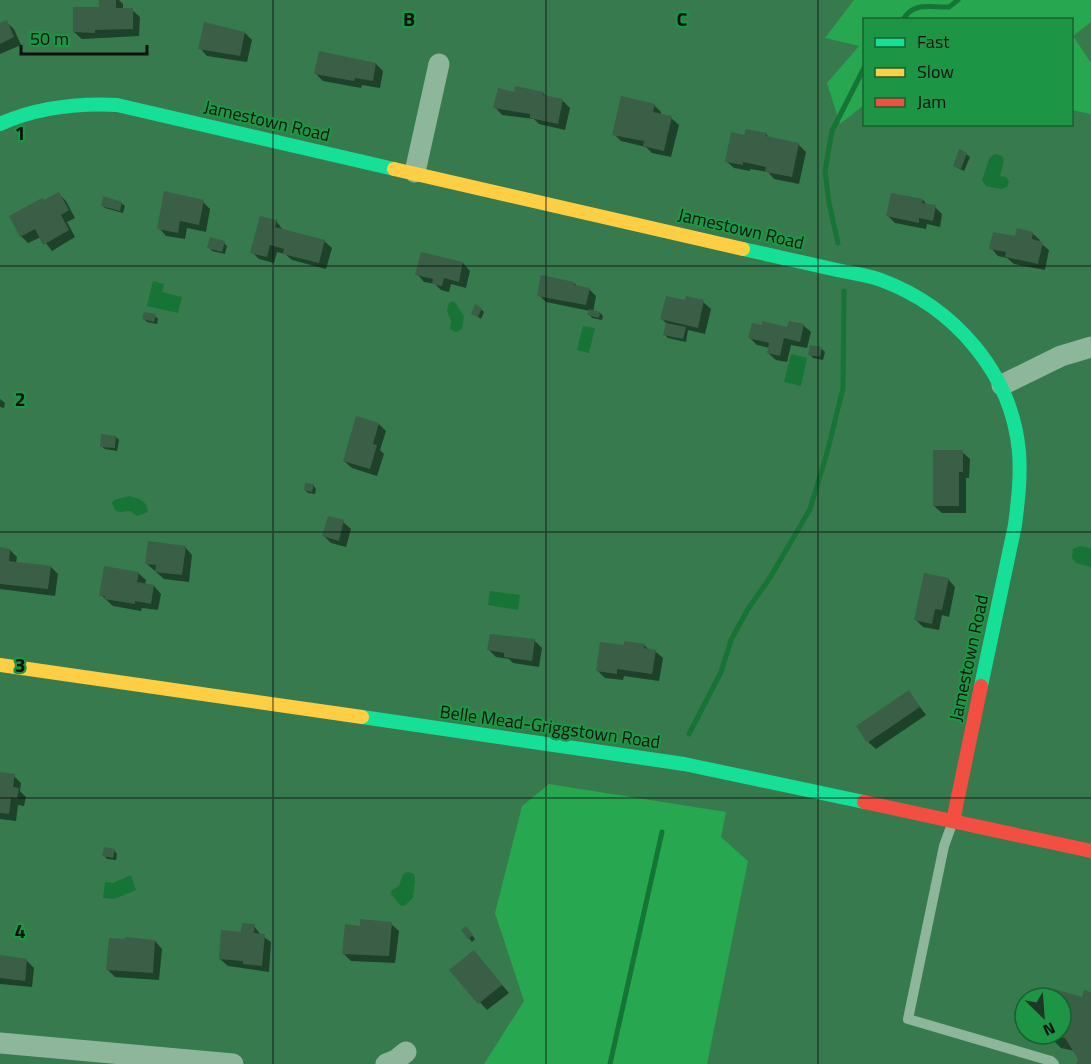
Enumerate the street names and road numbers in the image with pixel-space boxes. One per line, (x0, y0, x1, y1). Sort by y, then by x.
street label: Jamestown Road (201, 93, 333, 148)
street label: Jamestown Road (675, 201, 807, 256)
street label: Jamestown Road (942, 592, 995, 724)
street label: Belle Mead-Griggstown Road (438, 698, 662, 755)

